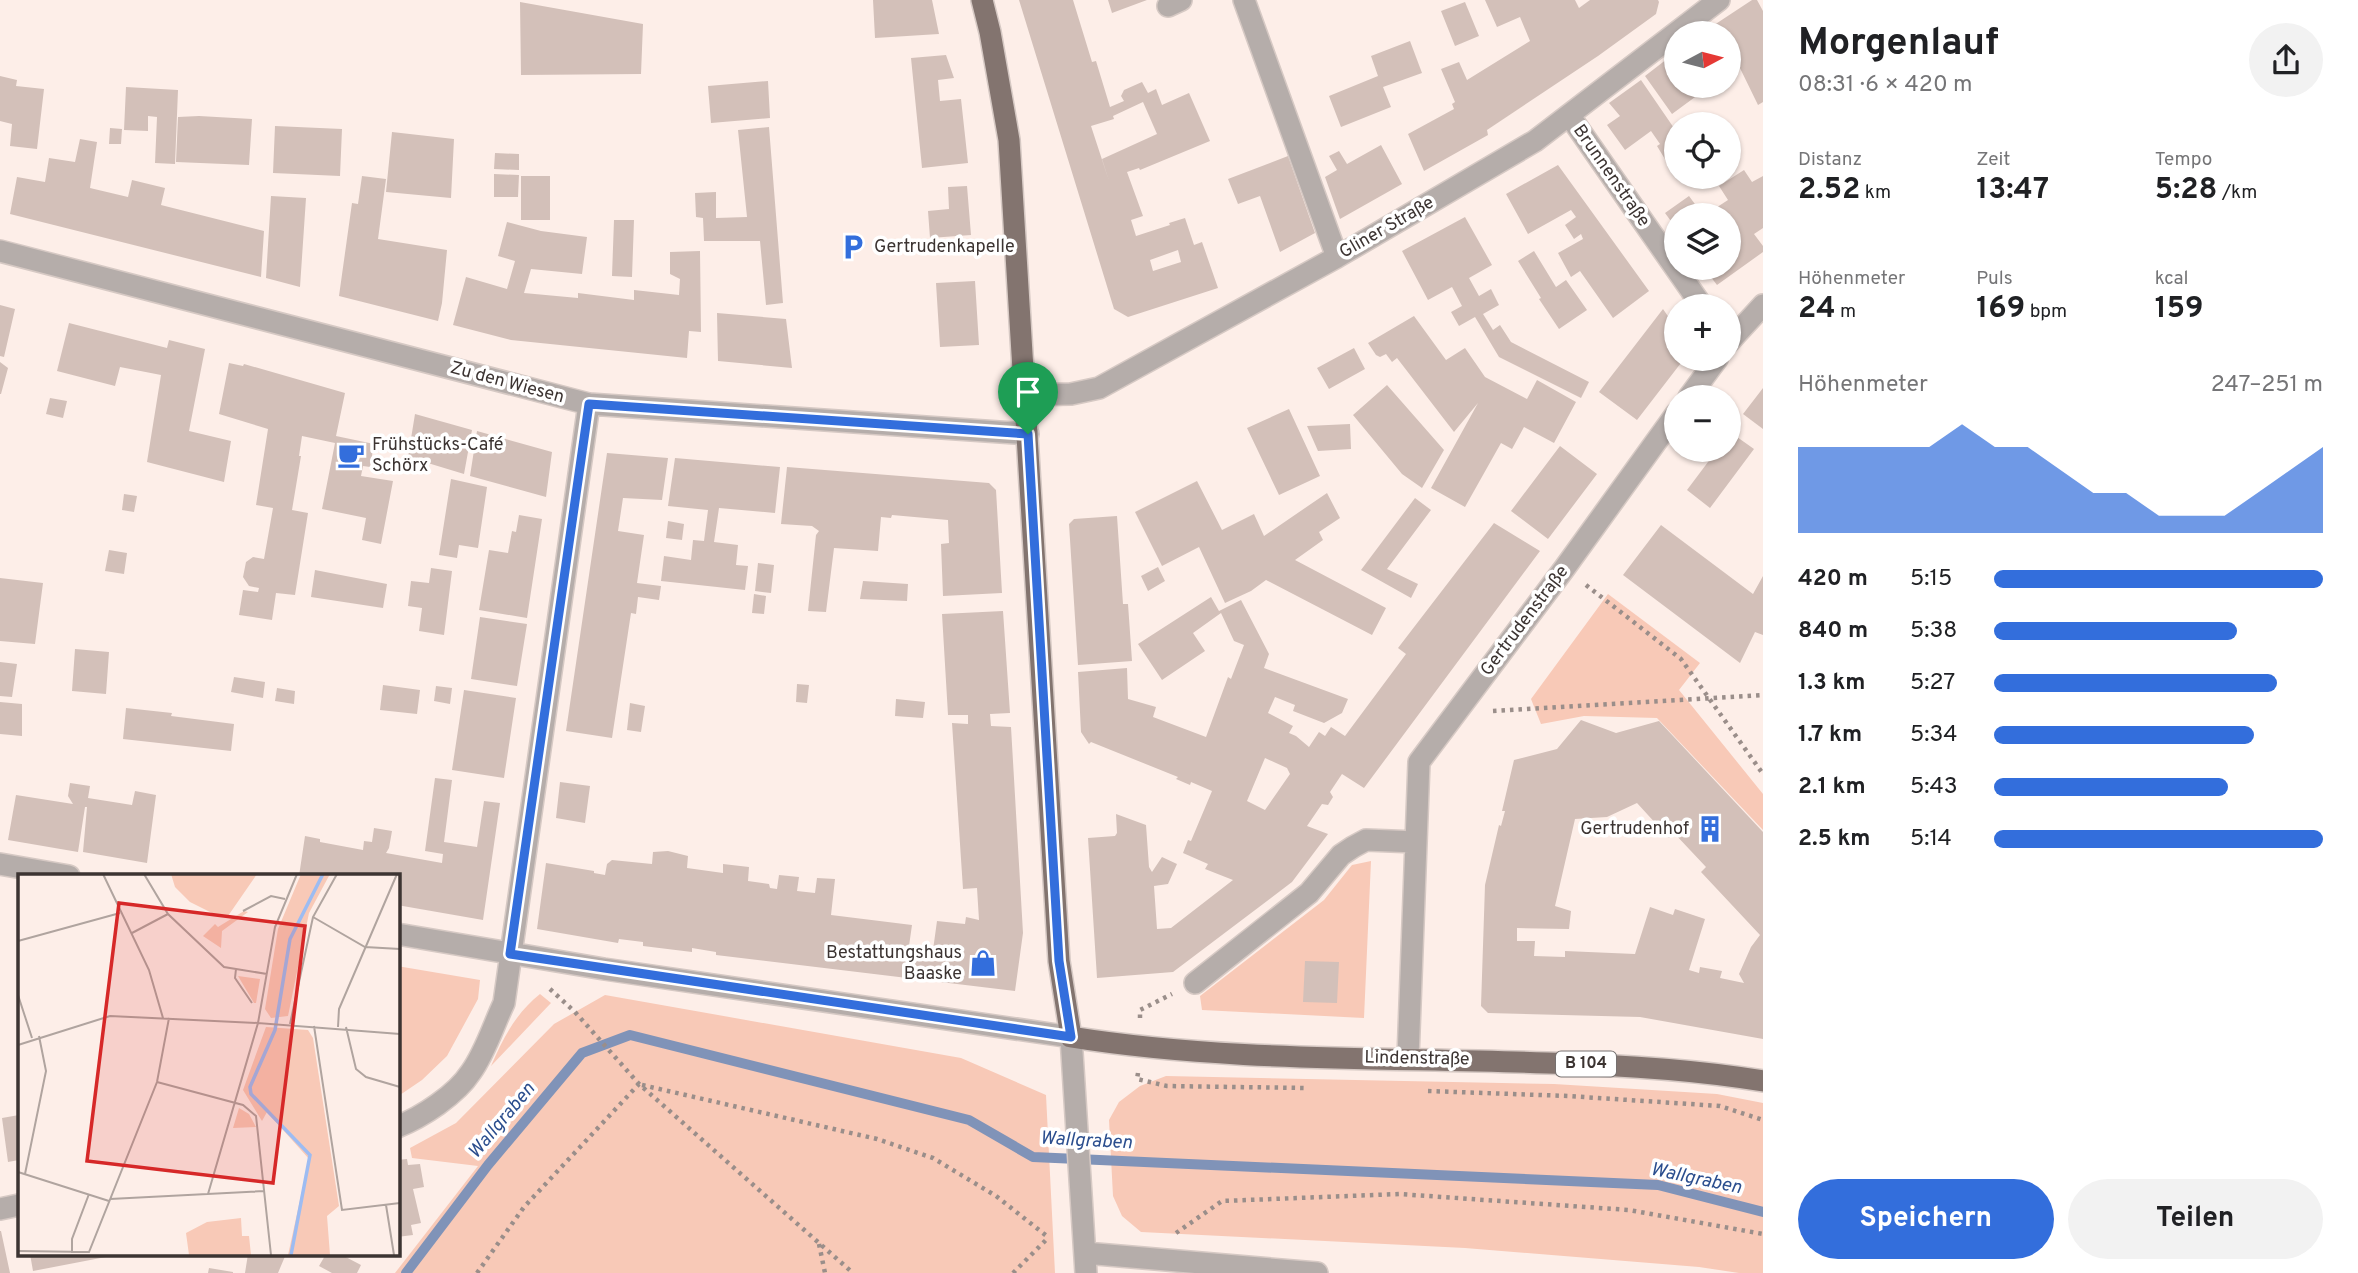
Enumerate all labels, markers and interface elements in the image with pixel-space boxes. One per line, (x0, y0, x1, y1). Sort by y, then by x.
text: Morgenlauf (1798, 20, 1999, 69)
north arrow (1664, 21, 1741, 98)
map controls (1664, 21, 1741, 462)
button: share (2249, 23, 2323, 97)
text: 08:31 · 6 × 420 m (1798, 71, 1973, 100)
button: locate (1664, 112, 1741, 189)
street label: Brunnenstraße (1567, 120, 1655, 232)
text: Distanz (1798, 148, 1862, 172)
text: Zeit (1976, 148, 2011, 172)
text: Tempo (2155, 148, 2212, 172)
text: 2.52 (1798, 172, 1860, 209)
text: 13:47 (1976, 172, 2049, 209)
text: 5:28 (2155, 172, 2218, 209)
text: km (1860, 181, 1891, 205)
text: /km (2218, 181, 2257, 205)
street label: Gliner Straße (1336, 192, 1438, 264)
button: layers (1664, 203, 1741, 280)
parking icon: Gertrudenkapelle (838, 232, 868, 262)
place label: Gertrudenkapelle (874, 236, 1015, 259)
text: Höhenmeter (1798, 267, 1905, 291)
text: Puls (1976, 267, 2013, 291)
text: kcal (2155, 267, 2188, 291)
text: 24 (1798, 291, 1836, 328)
text: 169 (1976, 291, 2025, 328)
text: 159 (2155, 291, 2203, 328)
button: + (1664, 294, 1741, 371)
text: m (1836, 300, 1856, 324)
text: bpm (2025, 300, 2067, 324)
street label: Zu den Wiesen (447, 357, 567, 409)
pin (998, 362, 1058, 434)
text: Höhenmeter (1798, 371, 1928, 400)
text: 247–251 m (2211, 371, 2323, 400)
icon: arrive (1009, 373, 1047, 411)
button: − (1664, 385, 1741, 462)
place label: Frühstücks-Café Schörx (372, 434, 503, 478)
cafe icon: Frühstücks-Café Schörx (336, 440, 366, 470)
street label: Gertrudenstraße (1476, 561, 1574, 681)
text: 420 m (1798, 565, 1868, 594)
text: 5:15 (1910, 565, 1952, 594)
text: 840 m (1798, 617, 1868, 646)
text: 5:38 (1910, 617, 1957, 646)
text: 1.3 km (1798, 669, 1865, 698)
text: 5:27 (1910, 669, 1955, 698)
text: 1.7 km (1798, 721, 1862, 750)
text: 5:34 (1910, 721, 1958, 750)
text: 2.1 km (1798, 773, 1866, 802)
text: 5:43 (1910, 773, 1958, 802)
building icon: Gertrudenhof (1695, 814, 1725, 844)
place label: Gertrudenhof (1580, 818, 1689, 841)
text: 2.5 km (1798, 825, 1871, 854)
text: 5:14 (1910, 825, 1952, 854)
inset map (18, 874, 399, 1256)
place label: Bestattungshaus Baaske (826, 942, 962, 986)
shop icon: Bestattungshaus Baaske (968, 948, 998, 978)
street label: Lindenstraße (1364, 1047, 1470, 1071)
road number: B 104 (1556, 1052, 1616, 1076)
water label: Wallgraben (463, 1077, 541, 1164)
water label: Wallgraben (1039, 1127, 1133, 1155)
water label: Wallgraben (1648, 1158, 1744, 1200)
button: Speichern (1798, 1179, 2054, 1259)
button: Teilen (2068, 1179, 2323, 1259)

